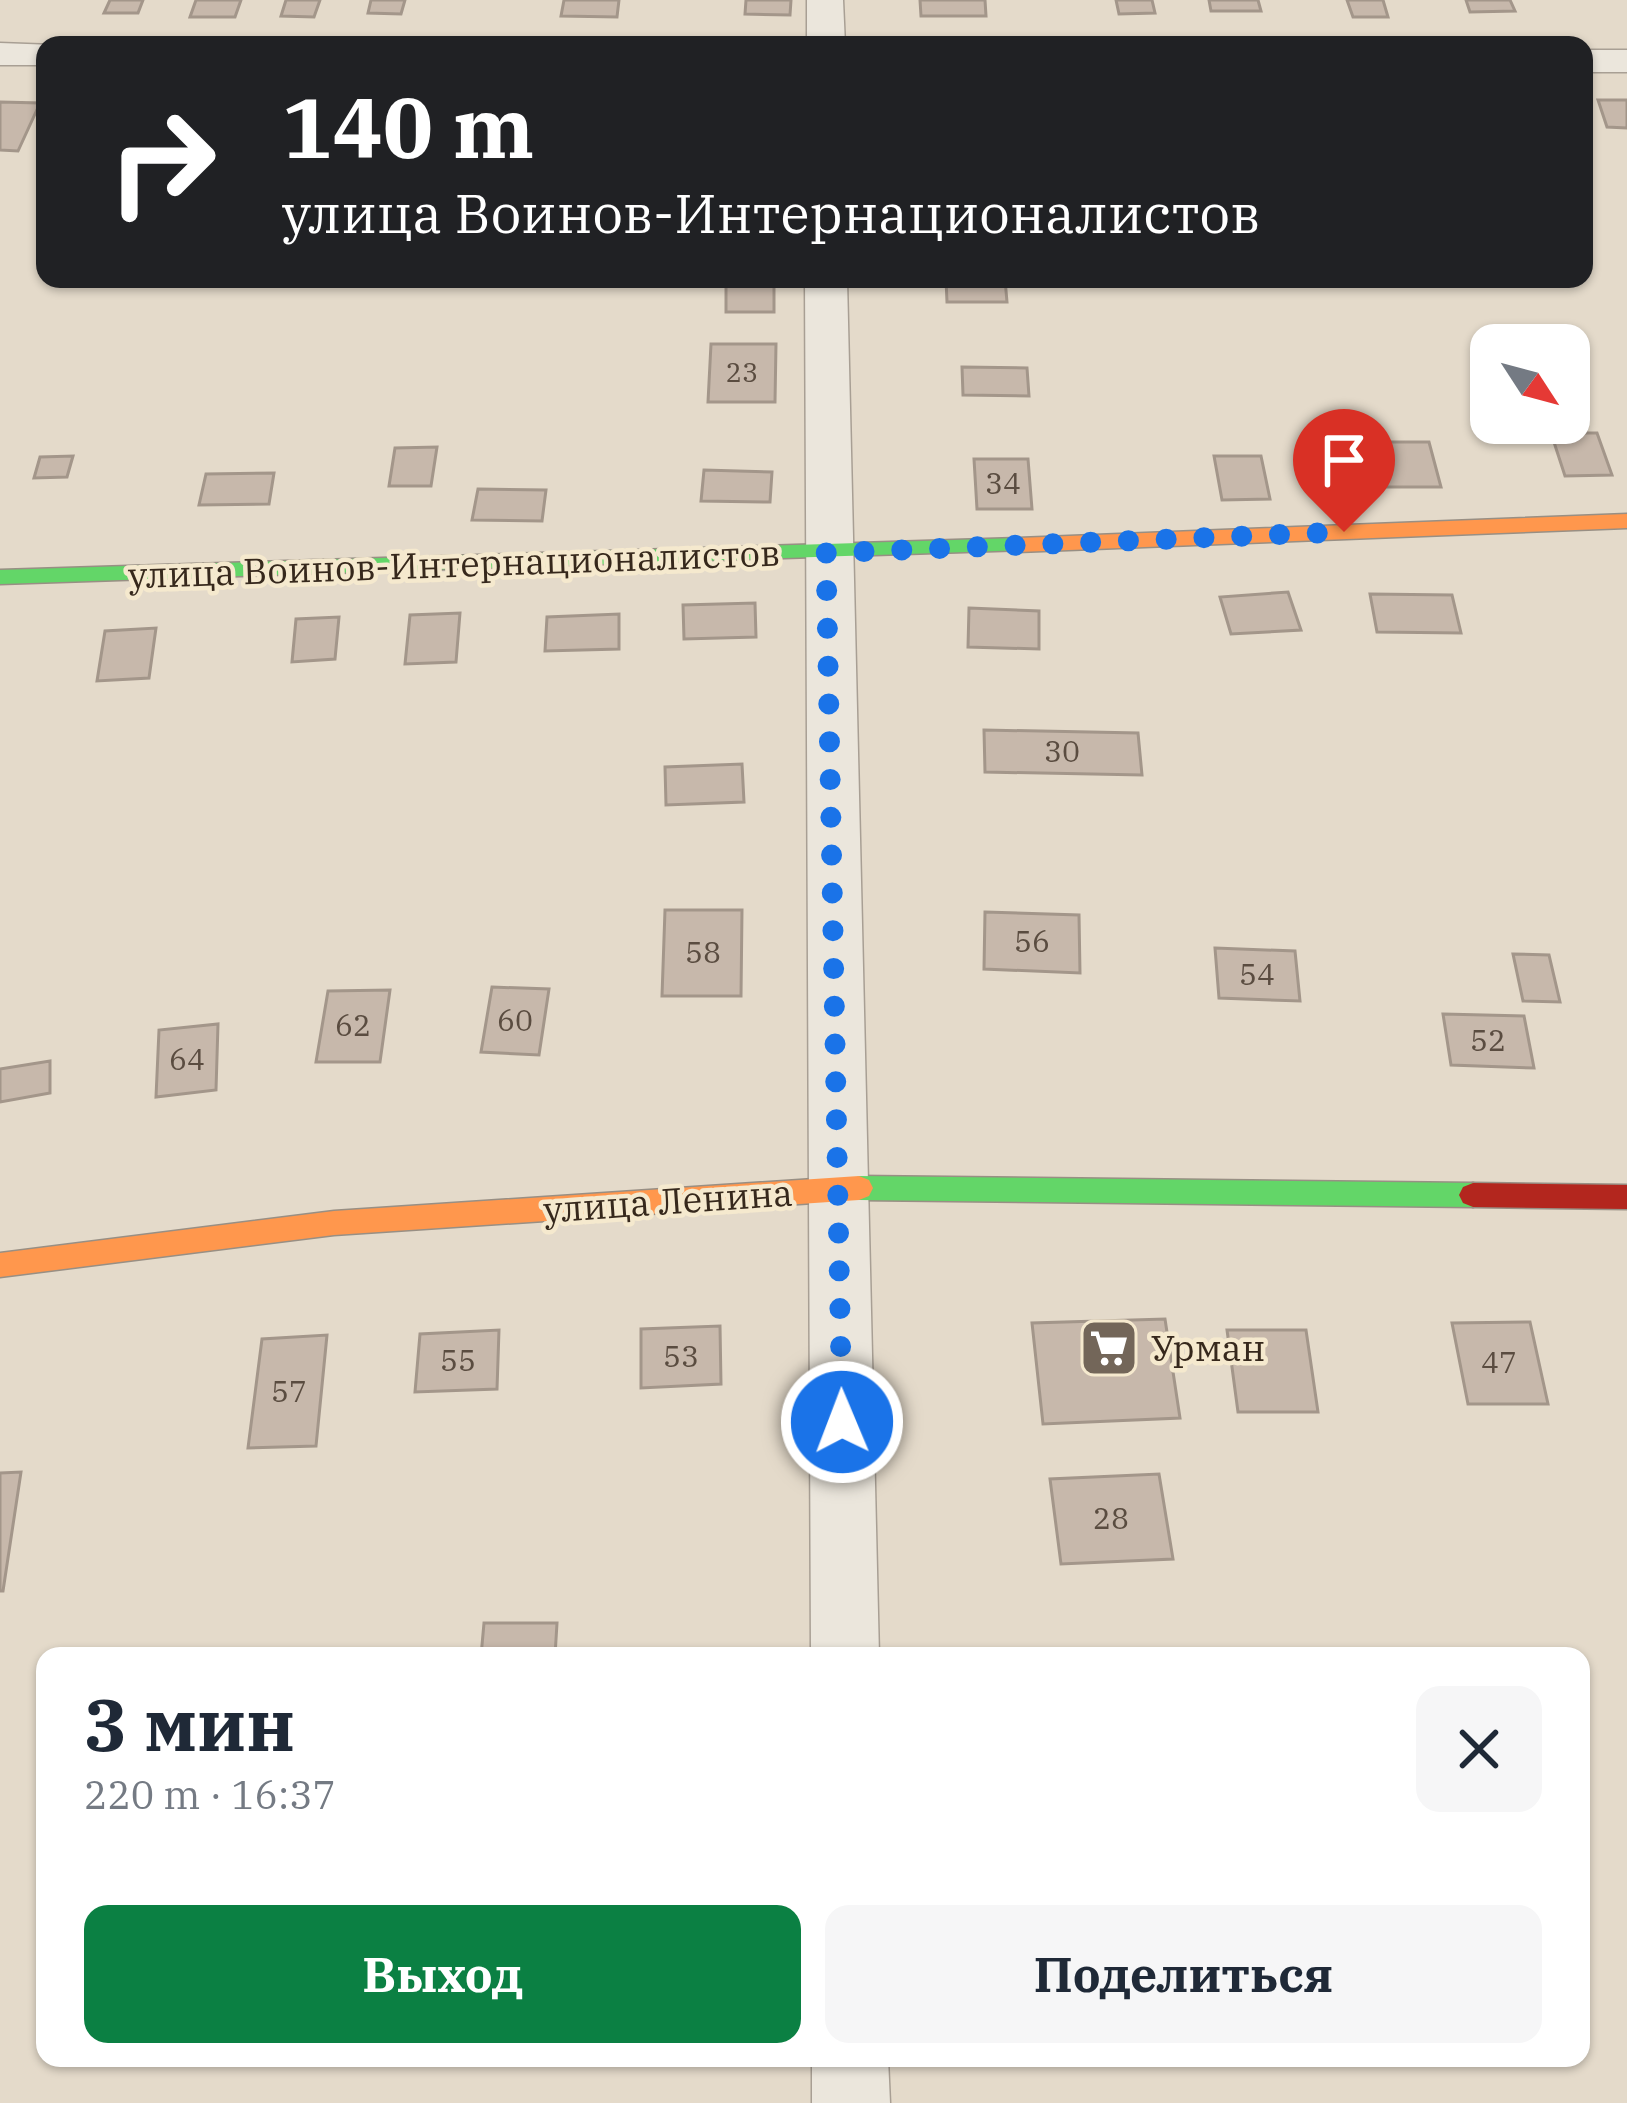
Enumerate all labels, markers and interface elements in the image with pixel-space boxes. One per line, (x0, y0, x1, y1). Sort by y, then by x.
text: 140 m (282, 72, 534, 181)
icon: right (84, 84, 240, 240)
text: улица Воинов-Интернационалистов (282, 178, 1260, 248)
north arrow (1470, 324, 1590, 444)
map controls (1470, 324, 1590, 444)
house number: 23 (726, 354, 758, 389)
pin (1293, 409, 1395, 532)
icon: arrive (1311, 427, 1377, 493)
house number: 34 (985, 463, 1021, 502)
street label: улица Воинов-Интернационалистов (127, 529, 781, 598)
house number: 30 (1044, 731, 1080, 770)
house number: 56 (1014, 921, 1050, 960)
house number: 58 (685, 932, 721, 971)
house number: 54 (1239, 954, 1275, 993)
house number: 60 (497, 1000, 533, 1039)
house number: 62 (335, 1005, 371, 1044)
house number: 52 (1470, 1020, 1506, 1059)
house number: 64 (169, 1039, 205, 1078)
street label: улица Ленина (542, 1168, 794, 1233)
supermarket icon: Урман (1078, 1317, 1140, 1379)
place label: Урман (1151, 1324, 1265, 1371)
house number: 53 (663, 1336, 699, 1375)
house number: 55 (440, 1340, 476, 1379)
house number: 47 (1481, 1342, 1517, 1381)
position arrow (779, 1359, 905, 1485)
house number: 57 (271, 1371, 307, 1410)
house number: 28 (1093, 1498, 1129, 1537)
text: 3 мин (84, 1677, 295, 1771)
button: close (1416, 1686, 1542, 1812)
text: 220 m · 16:37 (84, 1769, 336, 1820)
button: Выход (84, 1905, 801, 2043)
button: Поделиться (825, 1905, 1542, 2043)

